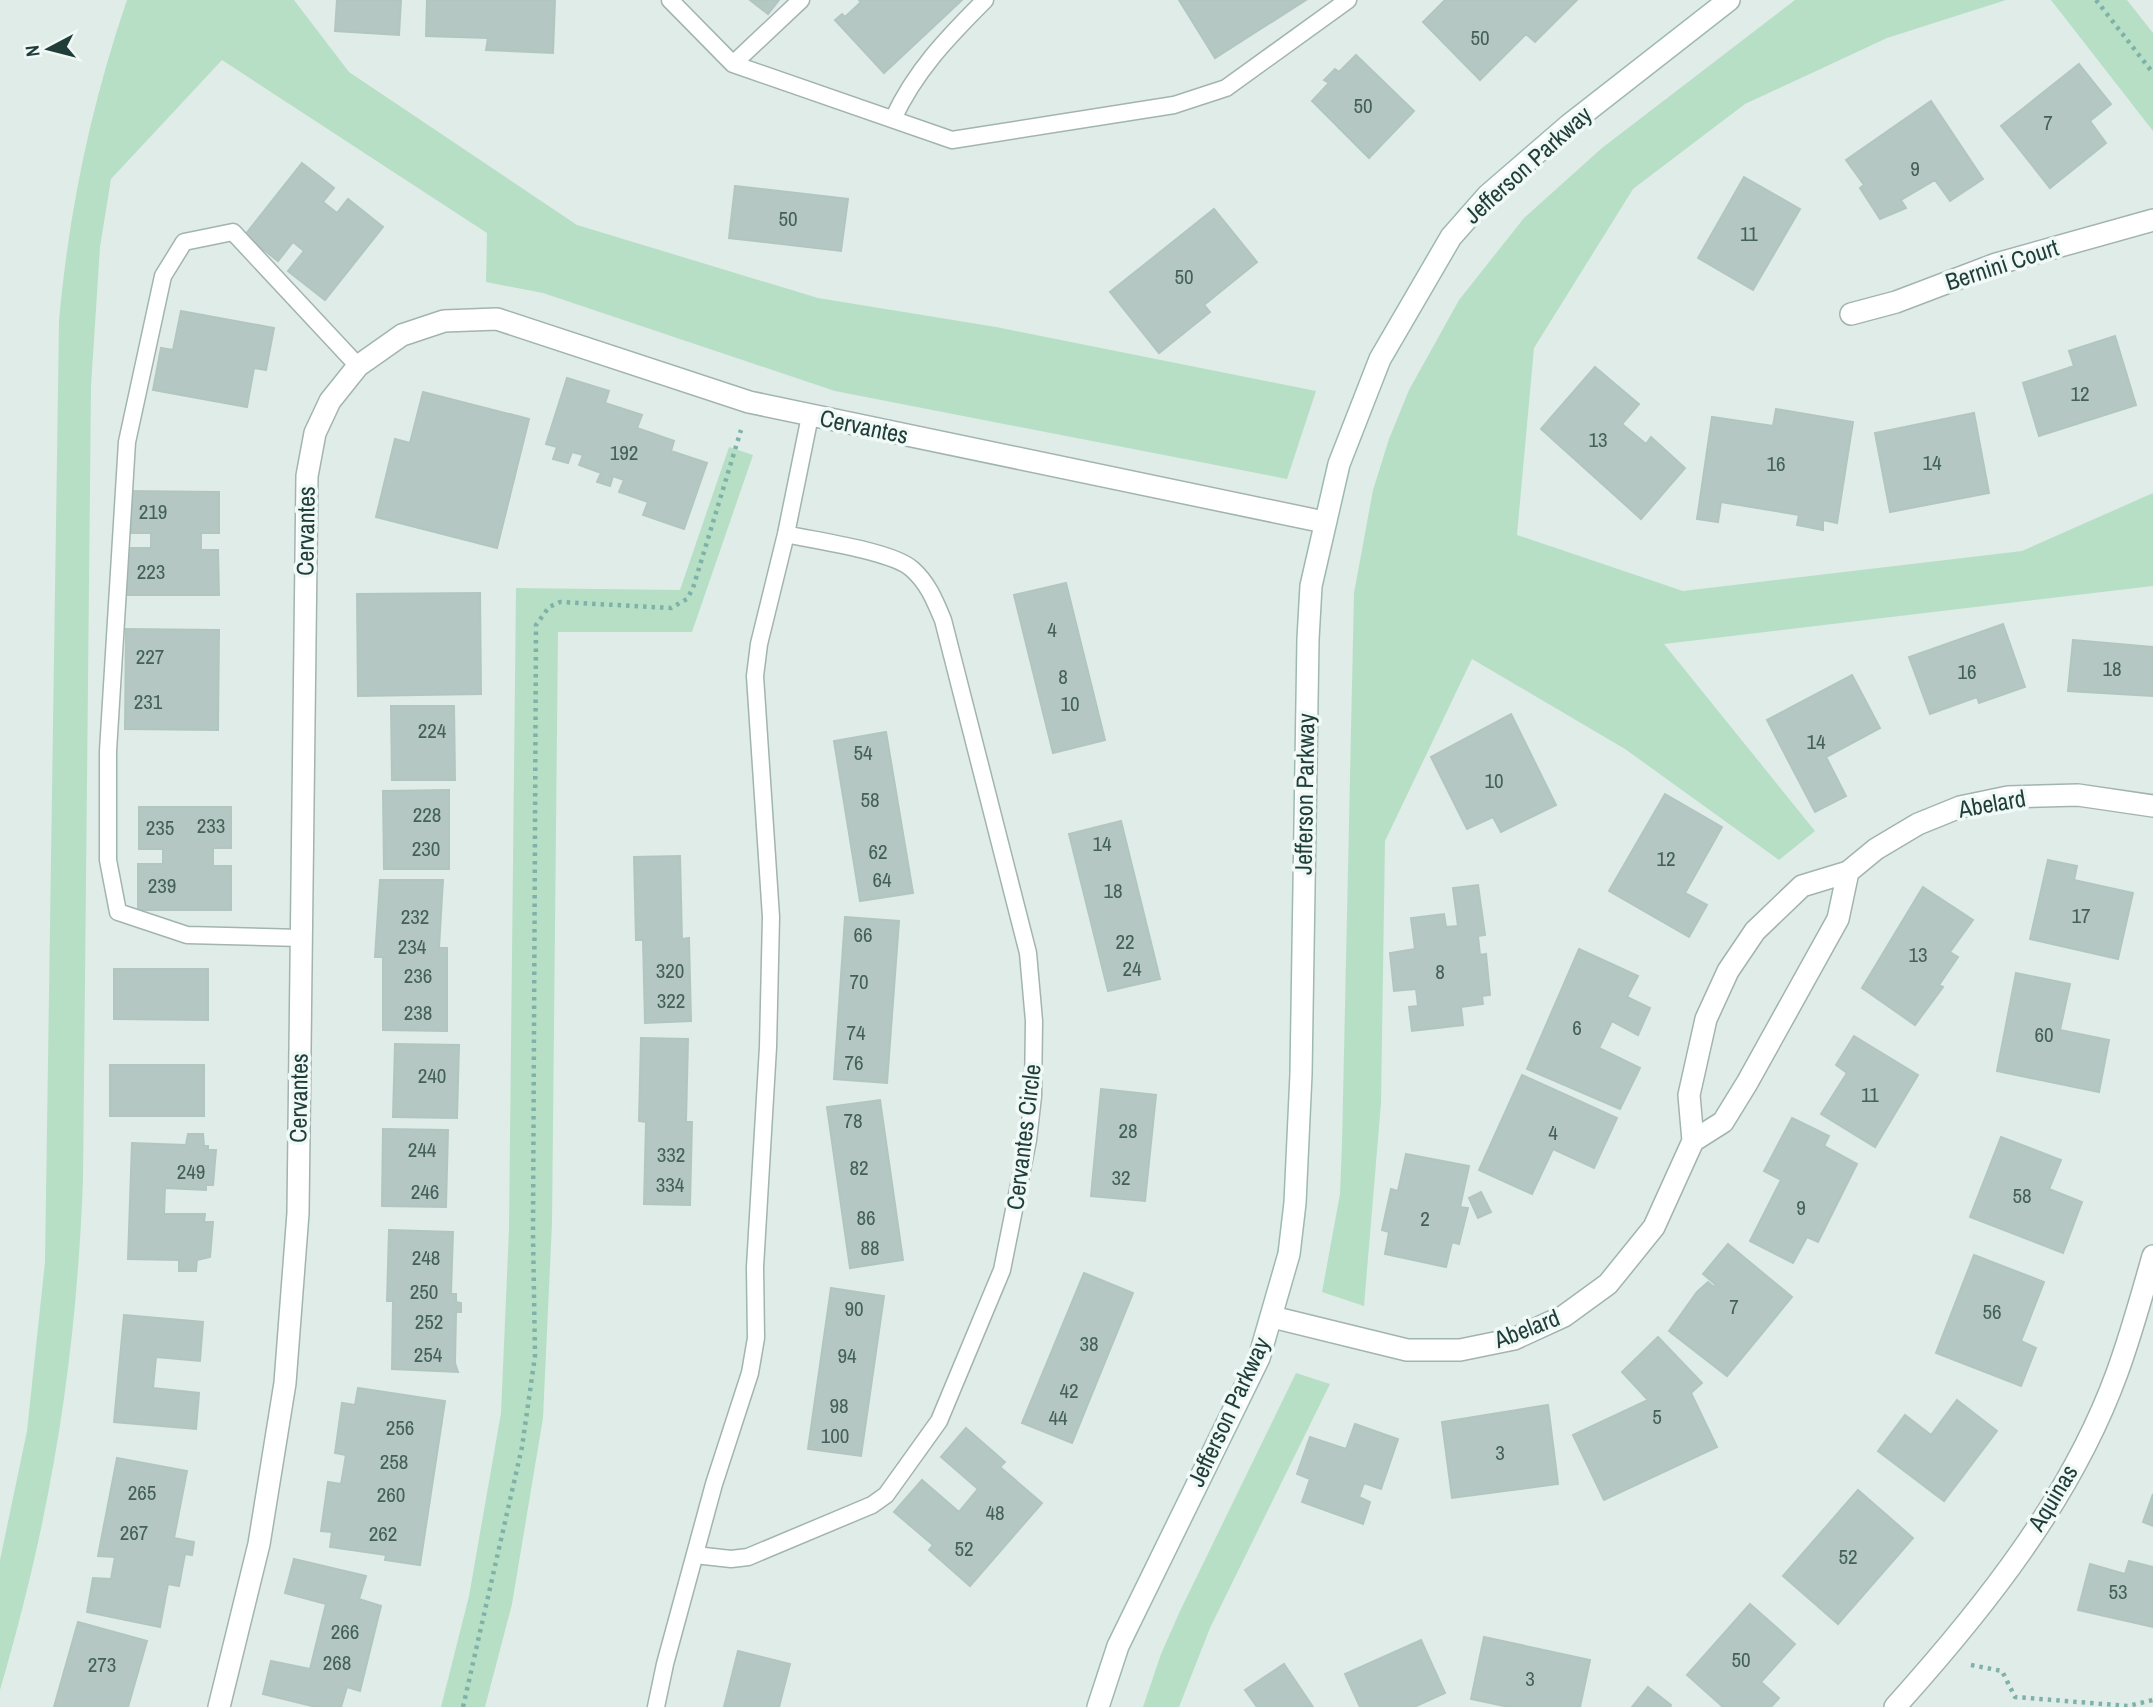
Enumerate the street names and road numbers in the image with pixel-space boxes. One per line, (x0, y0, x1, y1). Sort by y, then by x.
street label: Jefferson Parkway (1457, 98, 1598, 230)
street label: Bernini Court (1941, 231, 2063, 297)
street label: Cervantes (817, 401, 911, 451)
street label: Cervantes (288, 486, 322, 576)
street label: Jefferson Parkway (1287, 713, 1321, 875)
street label: Abelard (1955, 781, 2028, 825)
street label: Cervantes (281, 1053, 315, 1143)
street label: Cervantes Circle (998, 1062, 1048, 1212)
street label: Abelard (1488, 1301, 1564, 1356)
street label: Jefferson Parkway (1179, 1331, 1277, 1492)
street label: Aquinas (2019, 1458, 2084, 1538)

